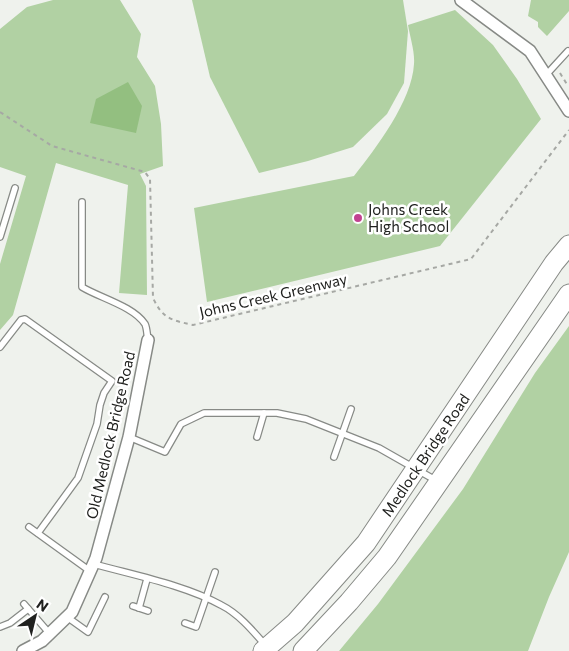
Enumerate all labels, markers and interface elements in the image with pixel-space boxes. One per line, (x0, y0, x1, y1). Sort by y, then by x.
place label: Johns Creek High School (368, 200, 449, 235)
marker: Johns Creek High School (352, 212, 364, 224)
street label: Johns Creek Greenway (197, 269, 349, 321)
street label: Old Medlock Bridge Road (82, 349, 138, 521)
street label: Medlock Bridge Road (377, 390, 473, 520)
north arrow (10, 591, 60, 641)
text: N (34, 595, 52, 615)

